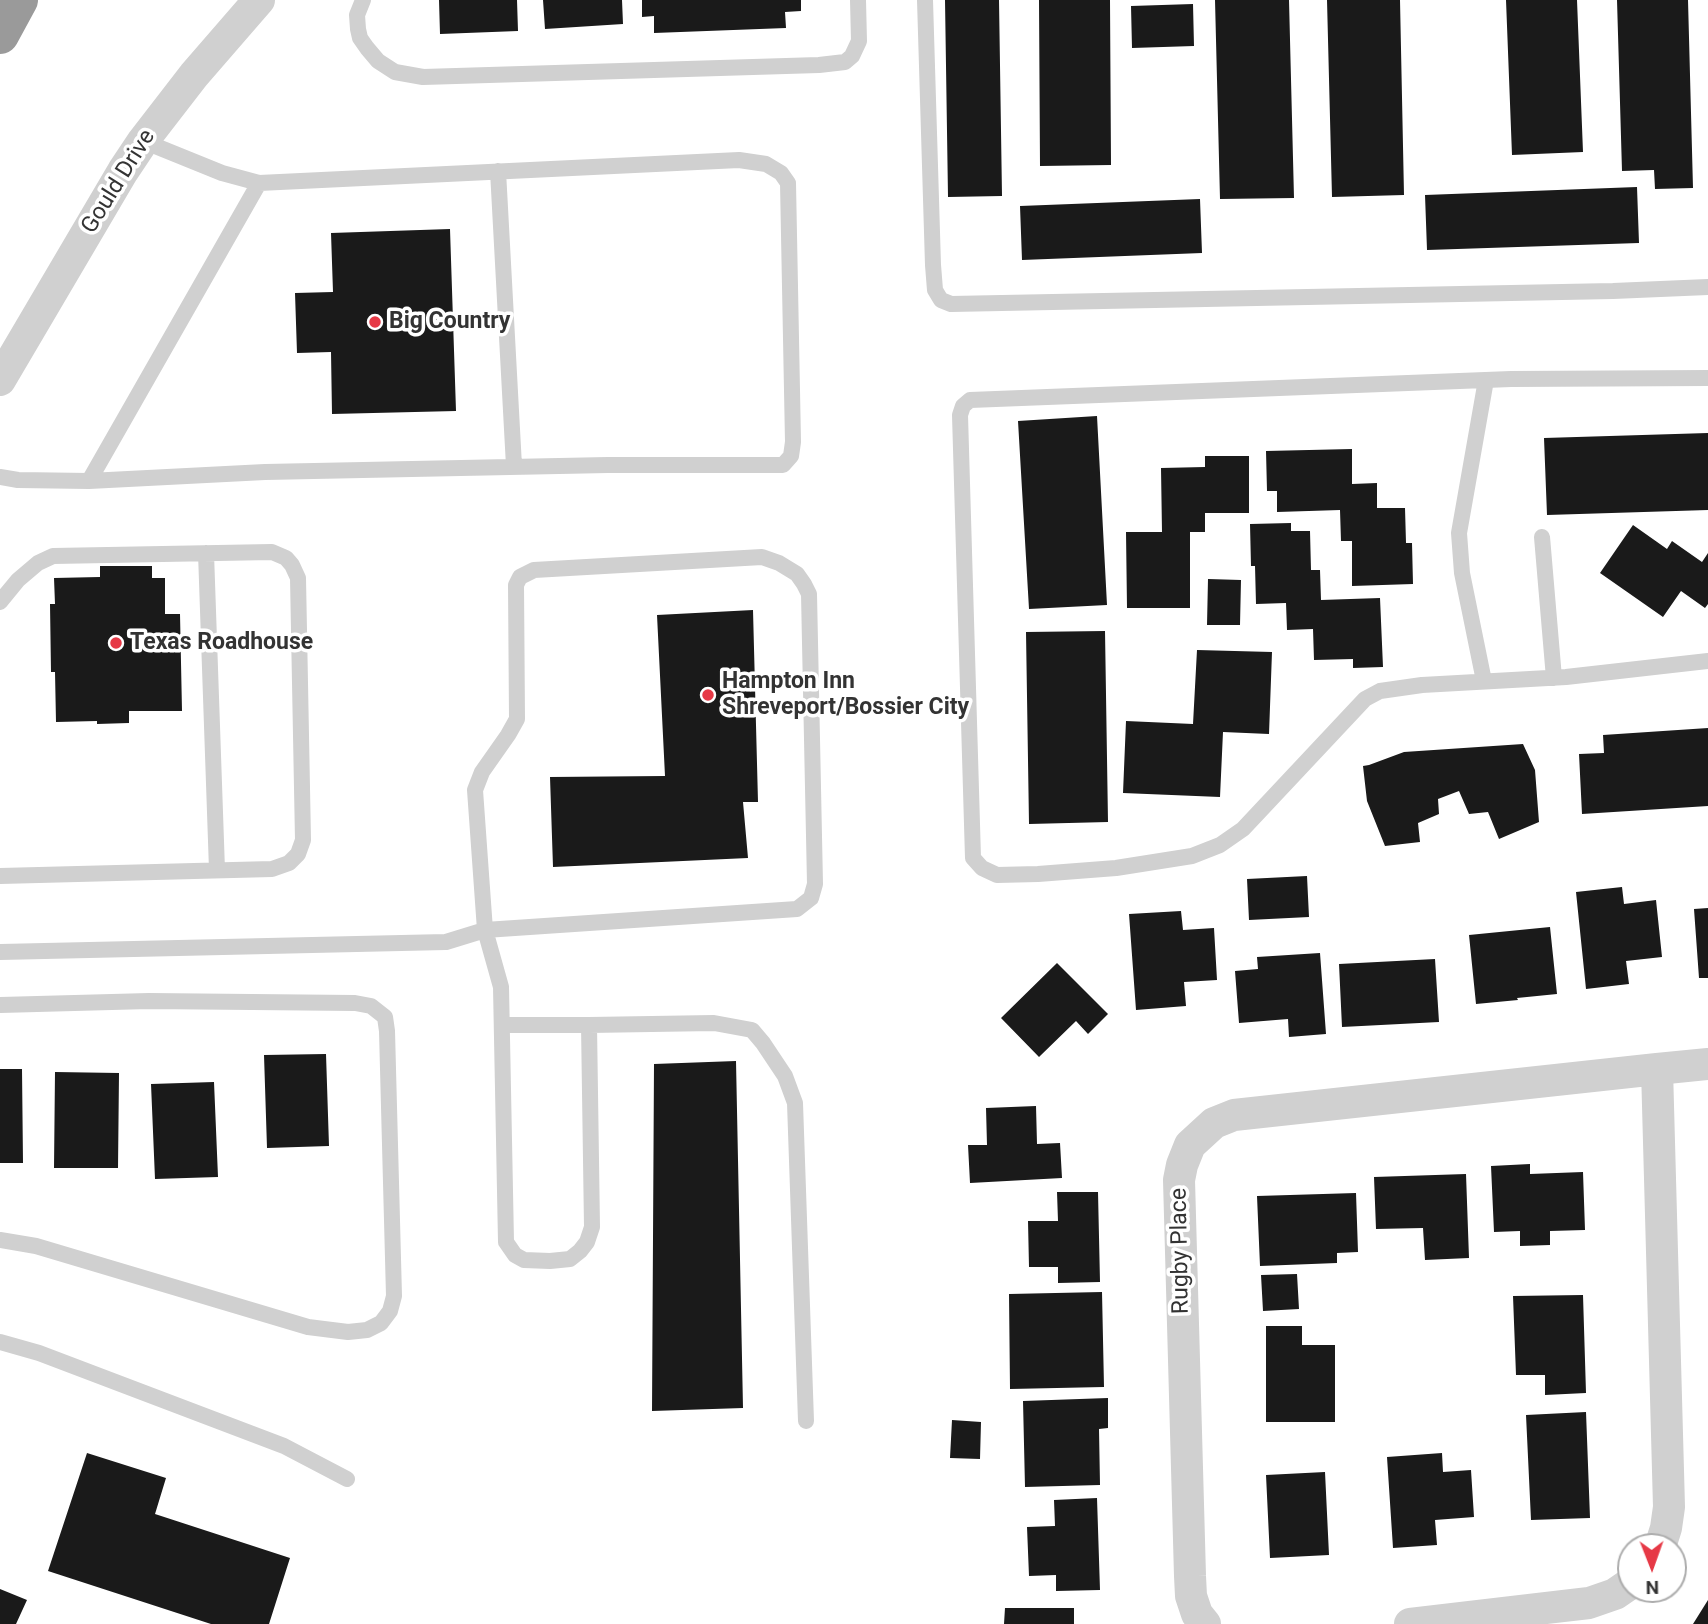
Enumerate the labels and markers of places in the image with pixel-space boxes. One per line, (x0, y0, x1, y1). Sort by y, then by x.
place label: Big Country (389, 308, 510, 336)
marker: Big Country (367, 314, 383, 330)
place label: Texas Roadhouse (130, 629, 313, 657)
marker: Texas Roadhouse (108, 635, 124, 651)
place label: Hampton Inn Shreveport/Bossier City (722, 668, 969, 722)
marker: Hampton Inn Shreveport/Bossier City (700, 687, 716, 703)

